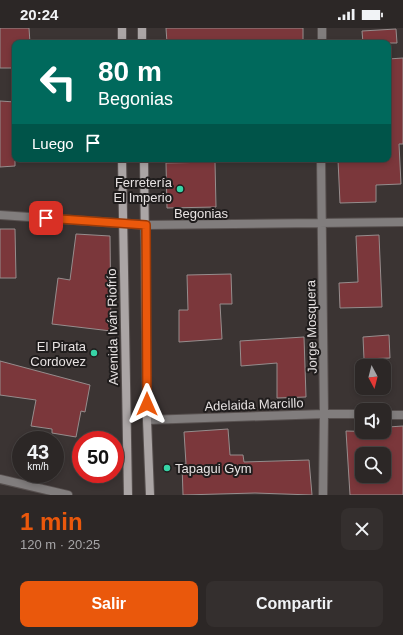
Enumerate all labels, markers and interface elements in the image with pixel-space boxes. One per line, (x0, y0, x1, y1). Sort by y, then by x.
text: 20:24 (20, 6, 58, 23)
icon: left (32, 56, 84, 108)
text: 80 m (98, 56, 162, 87)
text: Begonias (98, 89, 173, 109)
icon: arrive (82, 132, 104, 154)
text: Luego (32, 135, 74, 152)
place label: Ferretería El Imperio (113, 175, 173, 205)
marker: Ferretería El Imperio (175, 184, 185, 194)
pin (29, 201, 63, 235)
street label: Begonias (174, 206, 229, 221)
icon: arrive (35, 207, 57, 229)
street label: Avenida Iván Riofrío (104, 268, 121, 386)
street label: Jorge Mosquera (303, 279, 320, 374)
place label: El Pirata Cordovez (30, 339, 87, 369)
marker: El Pirata Cordovez (89, 348, 99, 358)
north arrow (355, 359, 391, 395)
map controls (355, 359, 391, 483)
position arrow (126, 383, 168, 425)
street label: Adelaida Marcillo (204, 395, 304, 414)
button: sound (355, 403, 391, 439)
speed limit sign: 50 (72, 431, 124, 483)
text: 43 (27, 441, 49, 463)
button: search (355, 447, 391, 483)
text: km/h (27, 461, 49, 472)
place label: Tapagui Gym (175, 461, 252, 476)
marker: Tapagui Gym (162, 463, 172, 473)
text: 1 min (20, 508, 83, 535)
button: close (341, 508, 383, 550)
text: 120 m · 20:25 (20, 537, 100, 552)
button: Salir (20, 581, 198, 627)
button: Compartir (206, 581, 383, 627)

